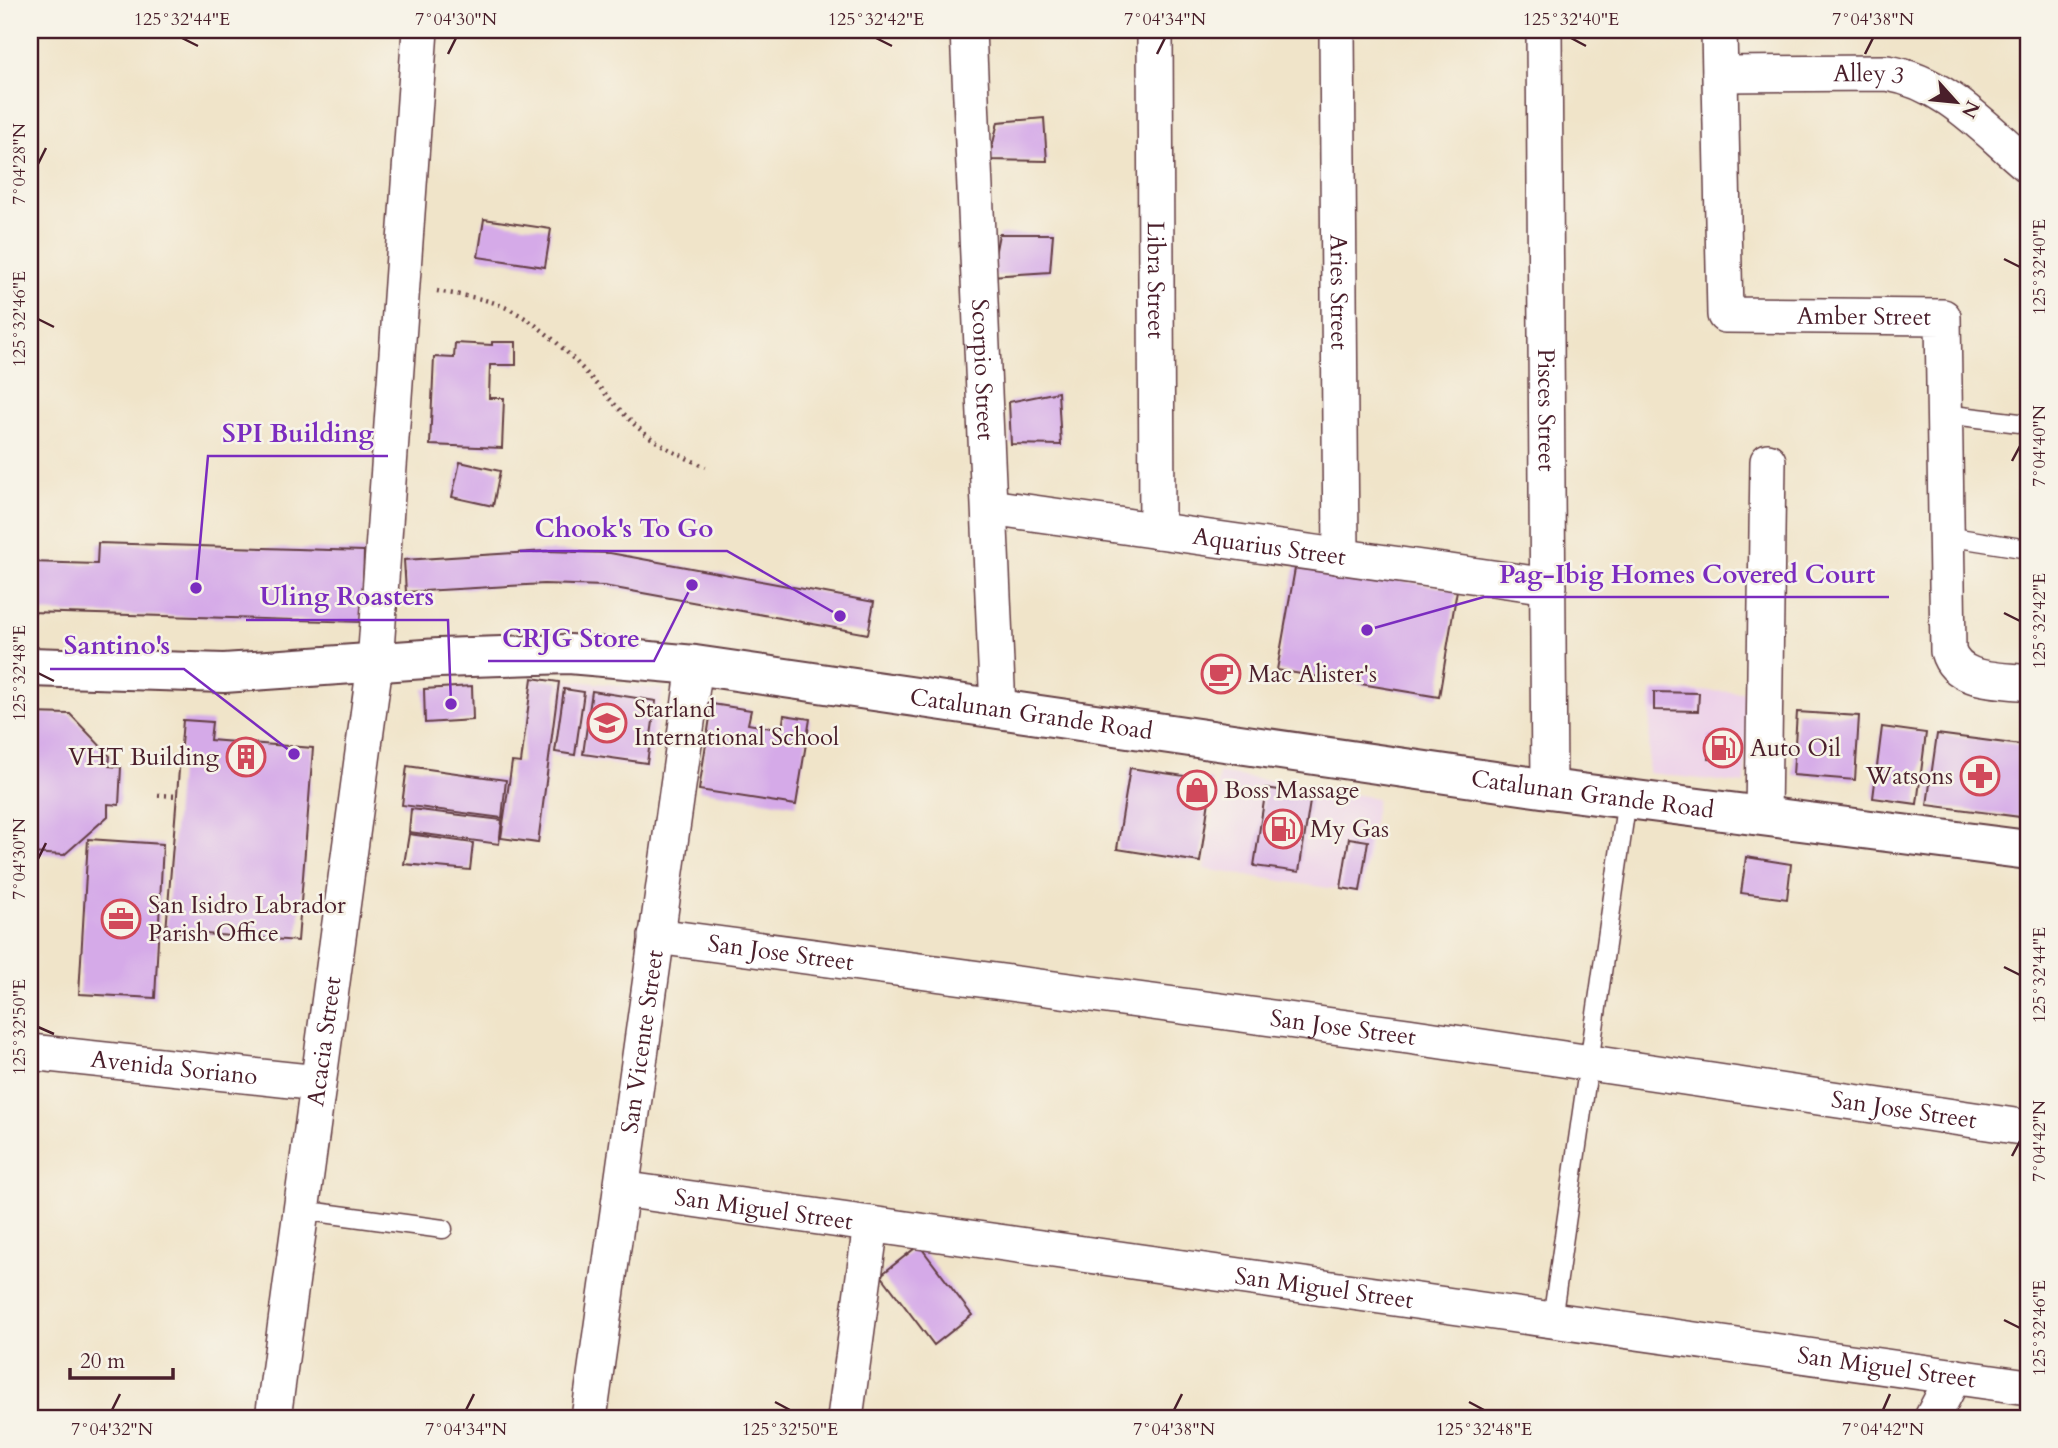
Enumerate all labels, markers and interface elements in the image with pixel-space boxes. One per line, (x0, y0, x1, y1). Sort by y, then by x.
text: 125°32'44"E (134, 7, 230, 32)
text: 7°04'30"N (415, 7, 498, 32)
text: 125°32'42"E (828, 7, 924, 32)
text: 7°04'34"N (1124, 7, 1207, 32)
text: 125°32'40"E (1523, 7, 1619, 32)
text: 7°04'38"N (1832, 7, 1915, 32)
street label: Alley 3 (1833, 57, 1908, 93)
north arrow (1922, 66, 1992, 136)
text: N (1955, 96, 1986, 123)
text: 7°04'28"N (7, 122, 32, 205)
text: 125°32'40"E (2027, 219, 2052, 315)
street label: Libra Street (1139, 221, 1173, 339)
street label: Aries Street (1322, 234, 1356, 350)
text: 125°32'46"E (7, 271, 32, 367)
street label: Scorpio Street (963, 298, 1003, 441)
street label: Amber Street (1797, 299, 1932, 333)
street label: Pisces Street (1530, 348, 1563, 472)
text: 7°04'40"N (2027, 404, 2052, 487)
callout: SPI Building (208, 409, 388, 456)
text: SPI Building (222, 416, 374, 451)
callout: Chook's To Go (520, 504, 727, 551)
text: Chook's To Go (535, 511, 713, 546)
street label: Aquarius Street (1190, 519, 1348, 574)
callout: Pag-Ibig Homes Covered Court (1484, 550, 1889, 597)
text: Pag-Ibig Homes Covered Court (1499, 557, 1875, 592)
callout: Uling Roasters (246, 573, 448, 620)
text: 125°32'42"E (2027, 573, 2052, 669)
text: Uling Roasters (260, 579, 434, 614)
callout: CRJG Store (488, 614, 654, 661)
text: CRJG Store (502, 621, 640, 656)
callout: Santino's (50, 622, 184, 669)
text: 125°32'48"E (7, 625, 32, 721)
text: Santino's (64, 628, 170, 663)
cafe icon: Mac Alister's (1200, 653, 1242, 695)
place label: Mac Alister's (1248, 658, 1377, 691)
street label: Catalunan Grande Road (908, 680, 1155, 748)
place label: Starland International School (634, 693, 839, 754)
school or university icon: Starland International School (586, 702, 628, 744)
fuel station icon: Auto Oil (1702, 727, 1744, 769)
place label: Auto Oil (1750, 732, 1841, 765)
building icon: VHT Building (225, 736, 267, 778)
place label: VHT Building (68, 741, 220, 774)
pharmacy icon: Watsons (1959, 755, 2001, 797)
place label: Watsons (1865, 760, 1953, 793)
street label: Catalunan Grande Road (1469, 761, 1716, 826)
shop icon: Boss Massage (1176, 769, 1218, 811)
place label: Boss Massage (1224, 774, 1360, 807)
fuel station icon: My Gas (1262, 808, 1304, 850)
place label: My Gas (1310, 813, 1389, 846)
text: 7°04'30"N (7, 817, 32, 900)
place label: San Isidro Labrador Parish Office (148, 889, 346, 950)
office icon: San Isidro Labrador Parish Office (100, 898, 142, 940)
street label: San Jose Street (706, 927, 856, 979)
text: 125°32'44"E (2027, 927, 2052, 1023)
street label: San Vicente Street (613, 947, 671, 1136)
street label: Acacia Street (299, 974, 349, 1108)
text: 125°32'50"E (7, 979, 32, 1075)
street label: San Jose Street (1268, 1001, 1419, 1054)
street label: Avenida Soriano (89, 1042, 259, 1093)
street label: San Jose Street (1829, 1082, 1979, 1137)
text: 7°04'42"N (2027, 1099, 2052, 1182)
street label: San Miguel Street (672, 1180, 855, 1238)
street label: San Miguel Street (1233, 1259, 1416, 1317)
text: 125°32'46"E (2027, 1280, 2052, 1376)
scale bar (70, 1336, 173, 1380)
street label: San Miguel Street (1795, 1338, 1978, 1396)
text: 20 m (80, 1347, 125, 1376)
text: 7°04'32"N (71, 1417, 154, 1442)
text: 7°04'34"N (425, 1417, 508, 1442)
text: 125°32'50"E (742, 1417, 838, 1442)
text: 7°04'38"N (1133, 1417, 1216, 1442)
text: 125°32'48"E (1436, 1417, 1532, 1442)
text: 7°04'42"N (1842, 1417, 1925, 1442)

